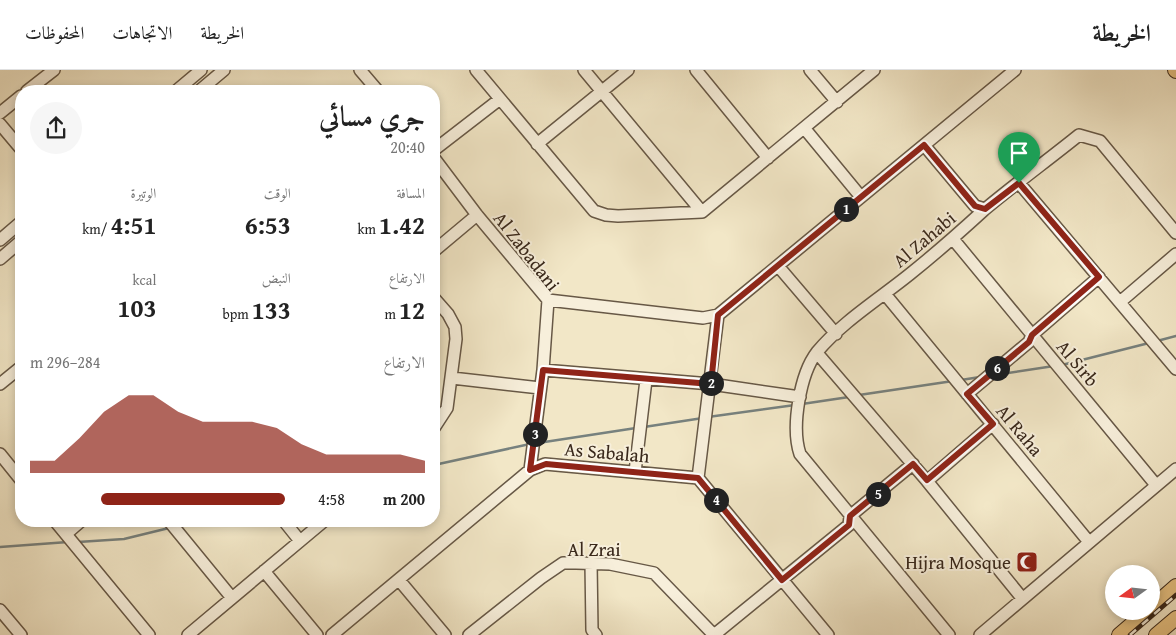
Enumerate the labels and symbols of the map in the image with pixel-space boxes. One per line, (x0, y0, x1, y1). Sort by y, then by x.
pin (998, 132, 1040, 183)
pin: 1 (834, 196, 858, 222)
street label: Al Zahabi (886, 204, 962, 274)
street label: Al Zabadani (487, 205, 567, 297)
street label: Al Sirb (1050, 334, 1106, 393)
pin: 6 (984, 356, 1010, 380)
pin: 2 (698, 370, 724, 396)
street label: Al Raha (990, 398, 1050, 462)
pin: 3 (522, 422, 548, 446)
street label: As Sabalah (563, 434, 651, 470)
pin: 5 (866, 482, 890, 506)
pin: 4 (704, 488, 728, 512)
street label: Al Zrai (567, 535, 621, 563)
place label: Hijra Mosque (905, 548, 1011, 576)
mosque icon: Hijra Mosque (1015, 550, 1039, 574)
north arrow (1105, 565, 1160, 620)

